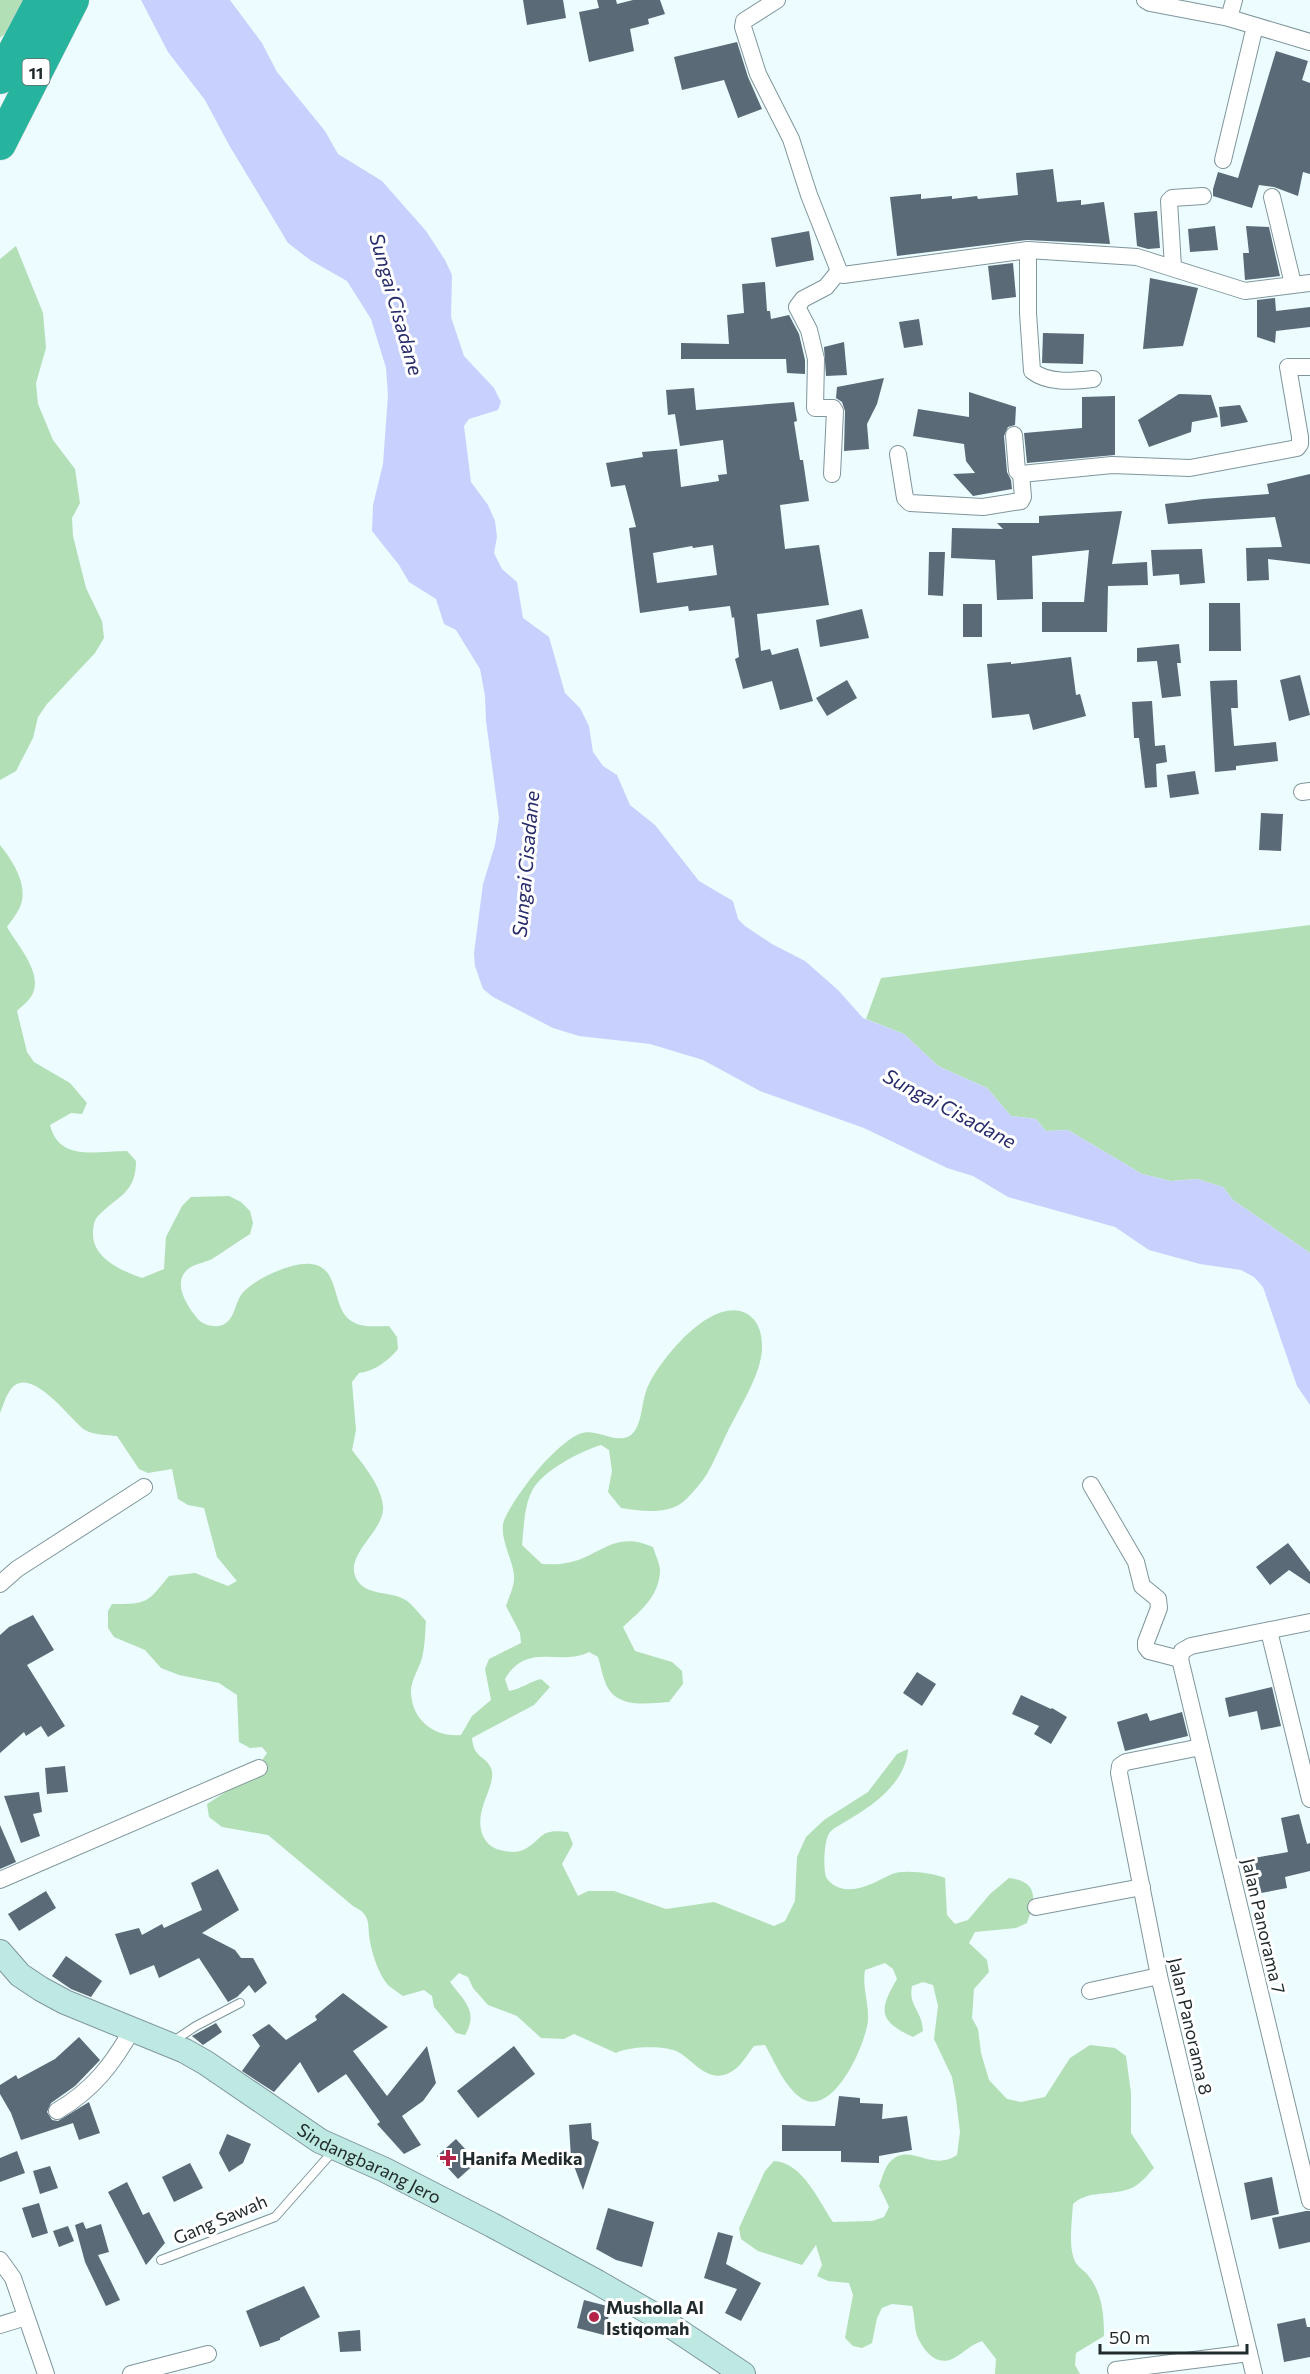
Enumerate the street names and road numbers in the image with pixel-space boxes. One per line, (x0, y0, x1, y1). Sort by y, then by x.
road number: 11 (22, 59, 50, 85)
street label: Jalan Panorama 7 (1238, 1856, 1290, 1996)
street label: Jalan Panorama 8 (1165, 1955, 1217, 2097)
street label: Sindangbarang Jero (293, 2118, 445, 2208)
street label: Gang Sawah (170, 2189, 270, 2249)

